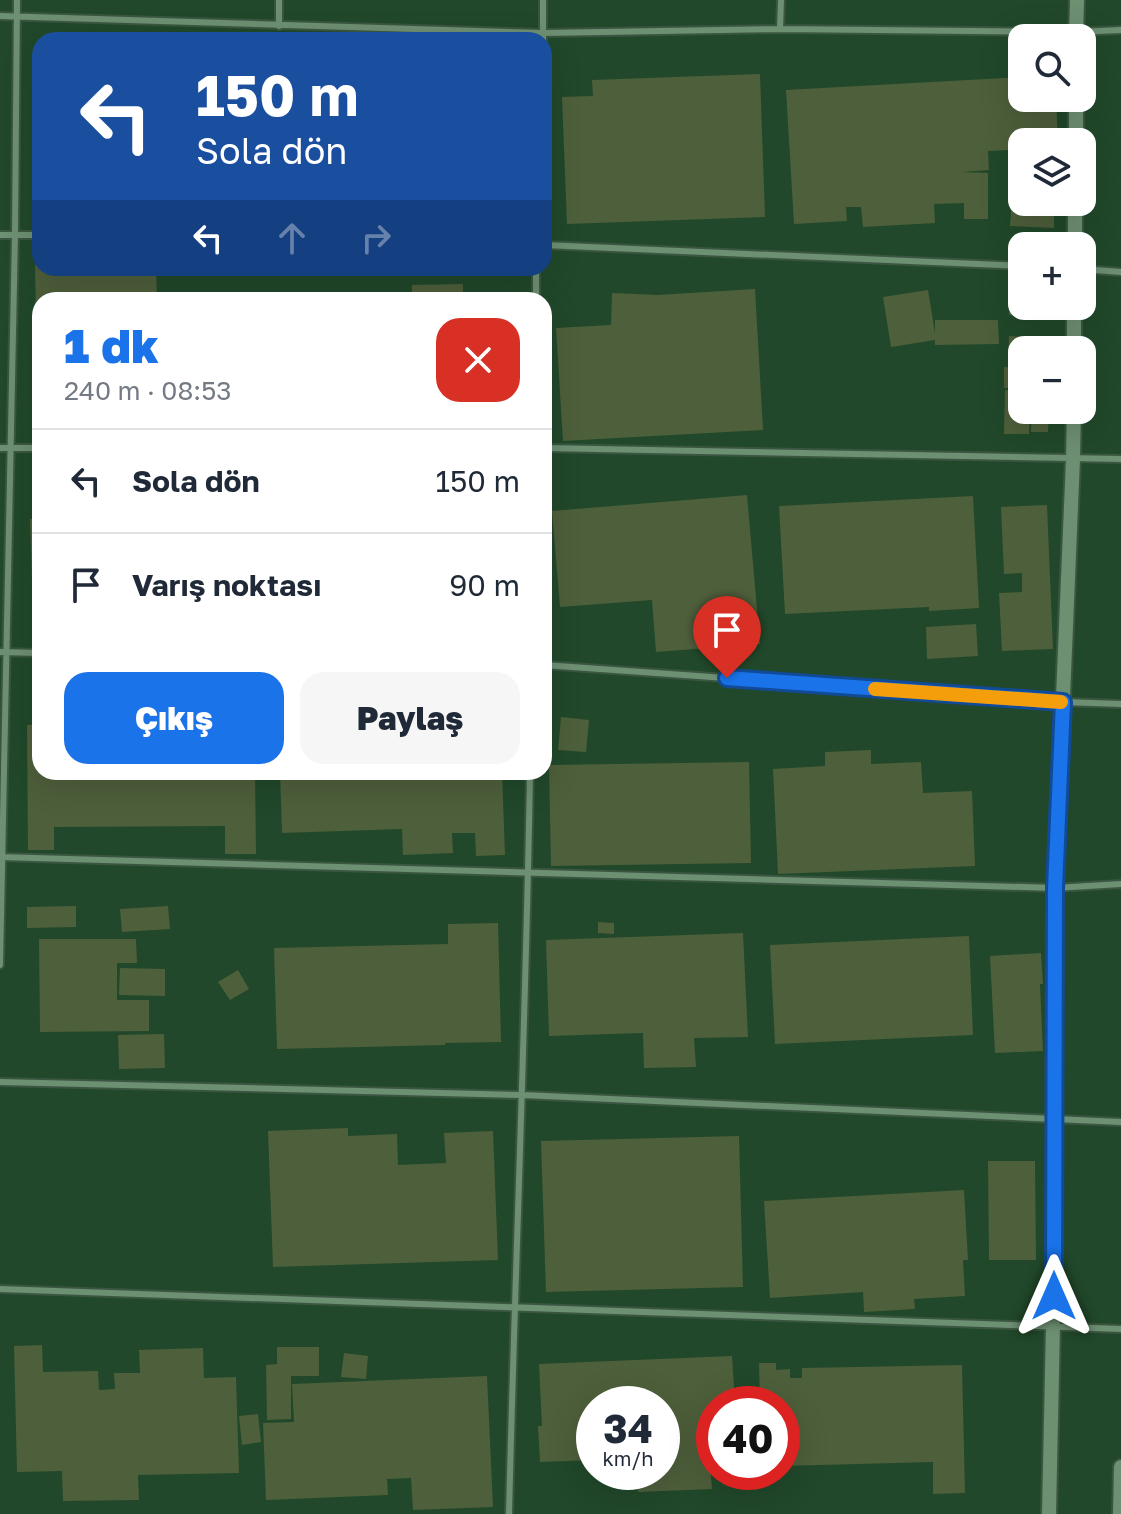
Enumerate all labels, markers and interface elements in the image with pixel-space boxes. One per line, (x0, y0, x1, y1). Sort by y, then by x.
map controls (1008, 24, 1096, 424)
button: search (1008, 24, 1096, 112)
text: 150 m (196, 61, 358, 128)
icon: left (64, 64, 168, 168)
button: layers (1008, 128, 1096, 216)
text: Sola dön (196, 129, 347, 172)
icon: left (186, 216, 230, 260)
icon: ahead (270, 216, 314, 260)
icon: right (354, 216, 398, 260)
button: + (1008, 232, 1096, 320)
text: 1 dk (64, 316, 159, 374)
button: close (436, 318, 520, 402)
button: − (1008, 336, 1096, 424)
text: 240 m · 08:53 (64, 375, 231, 406)
icon: left (64, 459, 108, 503)
text: Sola dön (132, 463, 260, 499)
text: 150 m (435, 463, 520, 499)
icon: arrive (64, 563, 108, 607)
text: Varış noktası (132, 567, 321, 603)
text: 90 m (449, 567, 520, 603)
pin (693, 596, 761, 678)
icon: arrive (705, 608, 749, 652)
button: Çıkış (64, 672, 284, 764)
button: Paylaş (300, 672, 520, 764)
position arrow (1012, 1254, 1096, 1338)
speed limit sign: 40 (696, 1386, 800, 1490)
text: 34 (603, 1404, 653, 1452)
text: km/h (603, 1446, 653, 1470)

